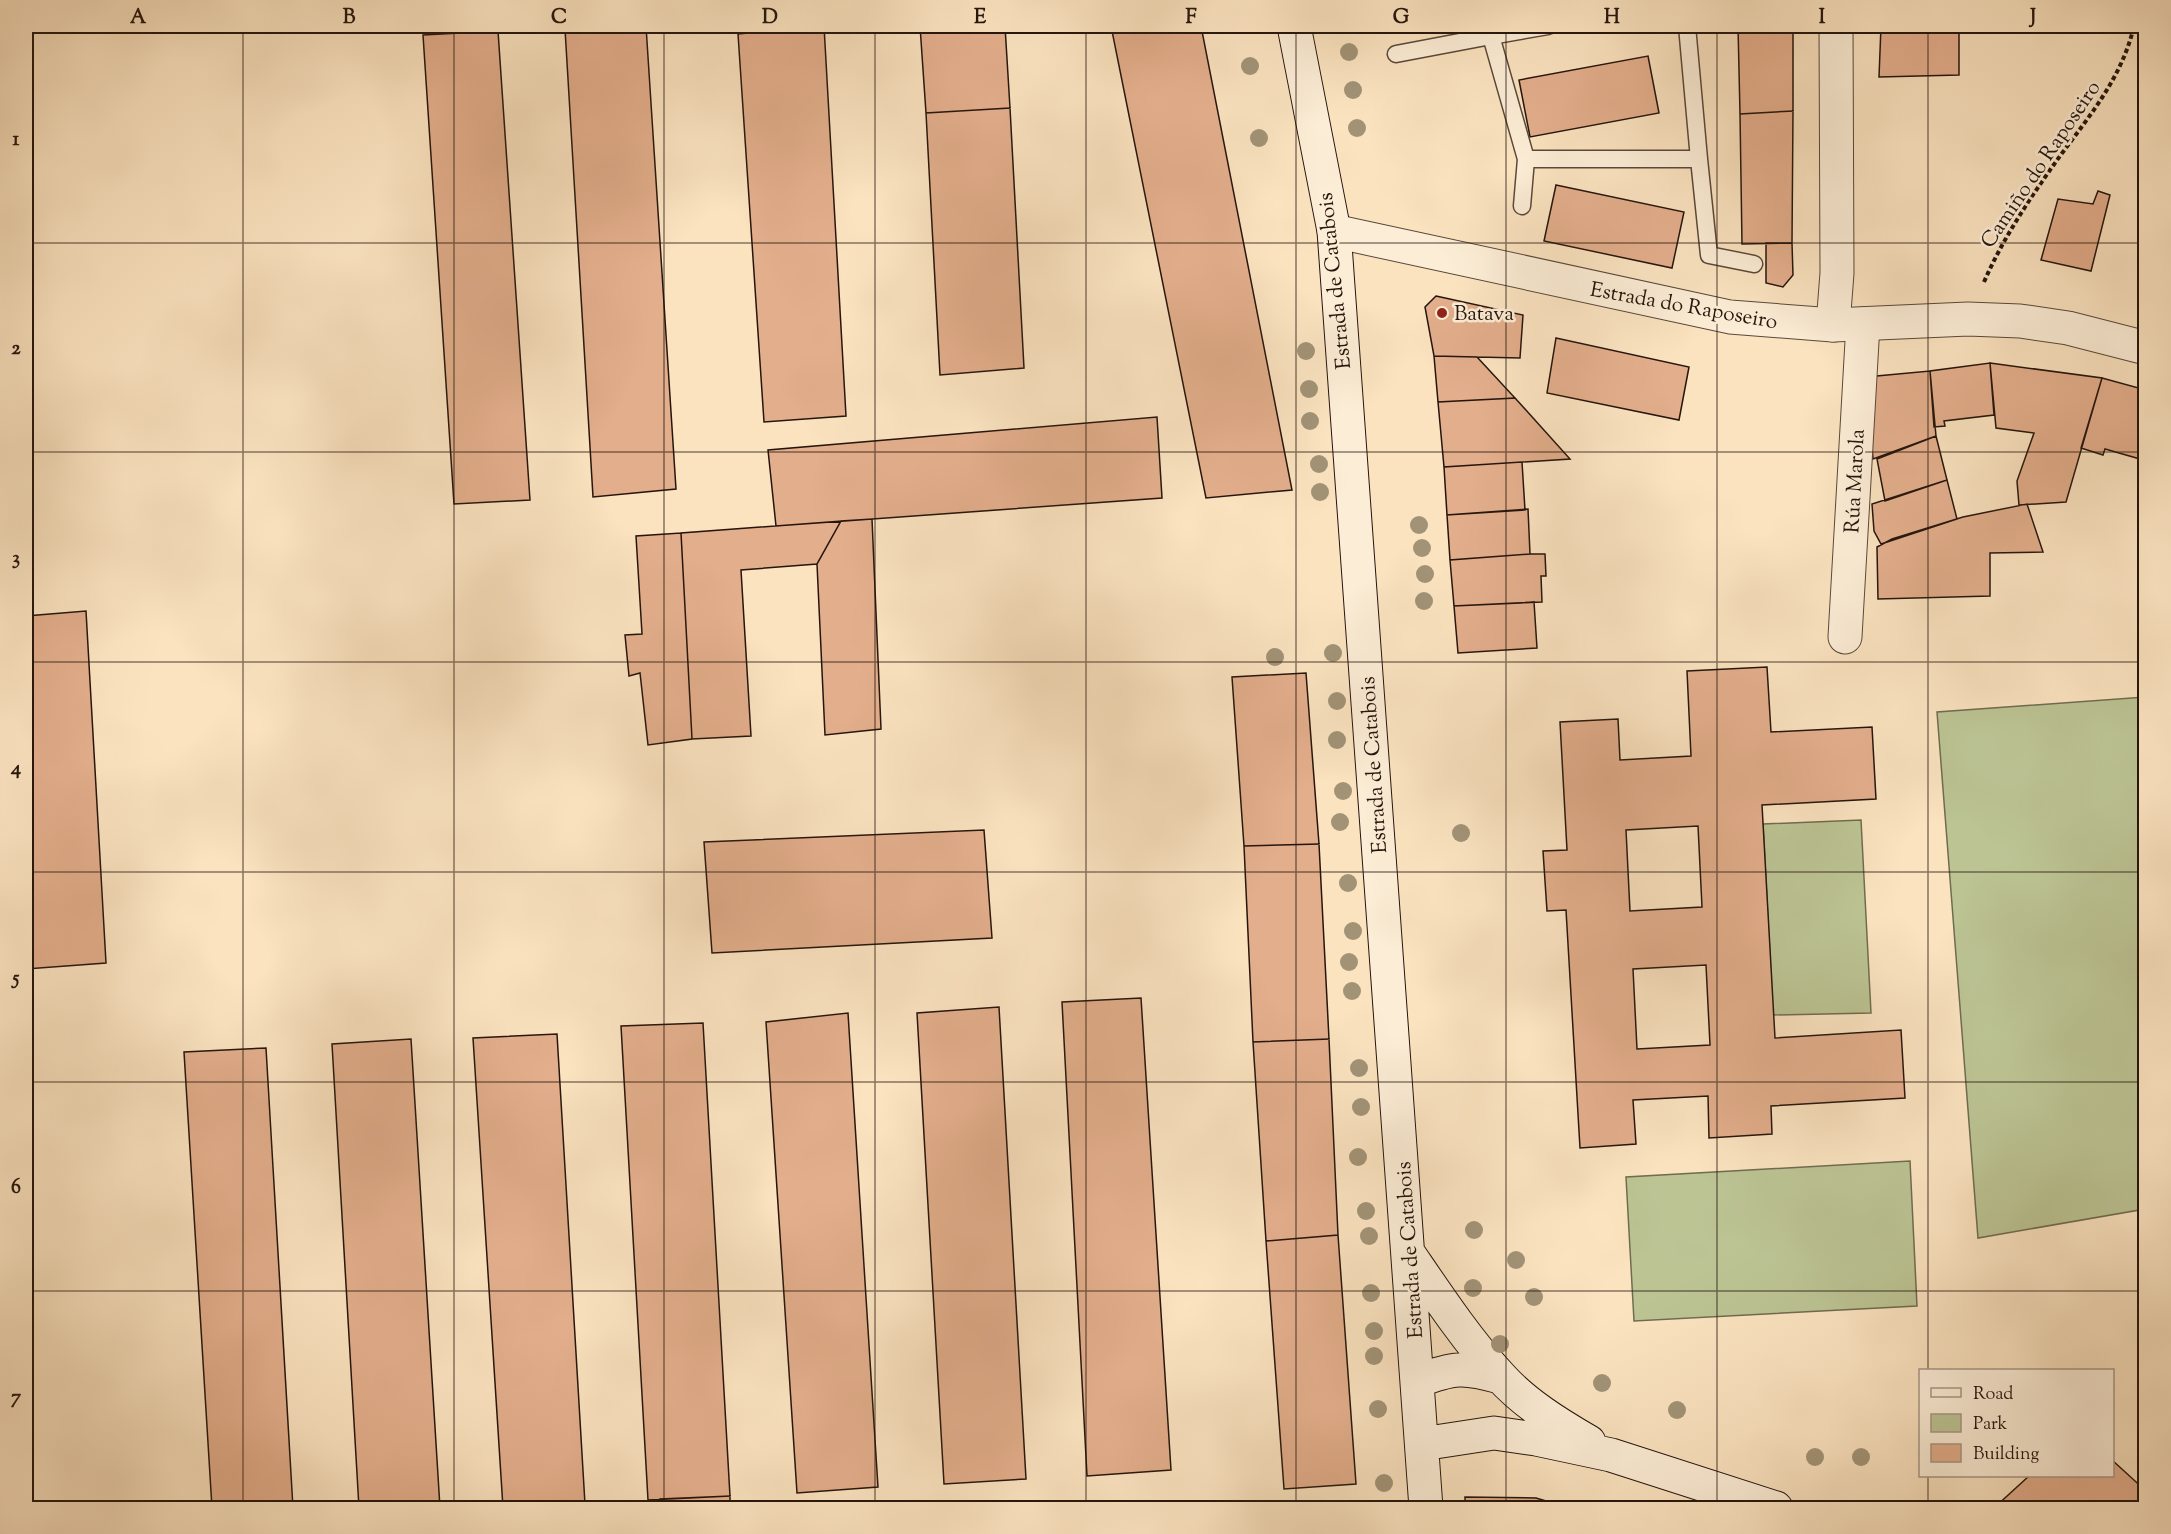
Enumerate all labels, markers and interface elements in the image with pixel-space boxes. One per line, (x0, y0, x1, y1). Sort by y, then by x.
text: A (130, 4, 147, 33)
text: B (343, 4, 356, 33)
text: C (551, 4, 567, 33)
text: D (762, 4, 778, 33)
text: E (974, 4, 987, 33)
text: F (1185, 4, 1197, 33)
text: G (1393, 4, 1410, 33)
text: H (1604, 4, 1620, 33)
text: I (1819, 4, 1826, 33)
text: J (2028, 4, 2036, 33)
street label: Camiño do Raposeiro (1974, 75, 2109, 255)
text: 1 (13, 126, 20, 155)
street label: Estrada de Catabois (1312, 191, 1360, 371)
street label: Estrada do Raposeiro (1588, 276, 1780, 338)
place label: Batava (1454, 300, 1514, 330)
marker: Batava (1435, 306, 1449, 320)
text: 2 (11, 335, 21, 364)
street label: Rúa Marola (1838, 428, 1874, 534)
text: 3 (12, 545, 20, 574)
street label: Estrada de Catabois (1354, 675, 1396, 854)
text: 4 (10, 755, 21, 784)
text: 5 (11, 965, 20, 994)
street label: Estrada de Catabois (1390, 1160, 1432, 1339)
text: 6 (11, 1174, 21, 1203)
legend (1919, 1369, 2114, 1477)
text: Road (1973, 1382, 2013, 1408)
text: 7 (11, 1384, 22, 1413)
text: Park (1973, 1412, 2008, 1438)
text: Building (1973, 1442, 2039, 1468)

